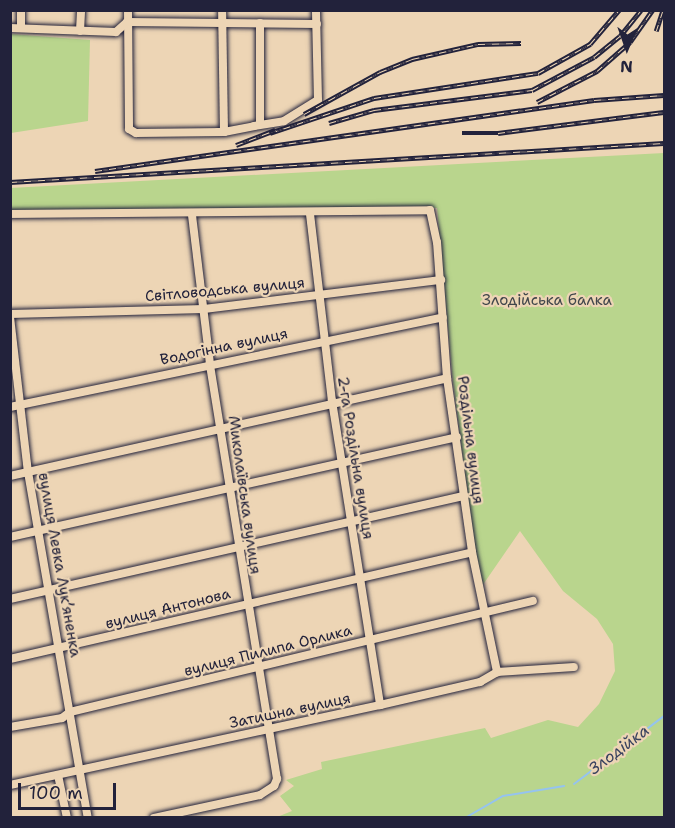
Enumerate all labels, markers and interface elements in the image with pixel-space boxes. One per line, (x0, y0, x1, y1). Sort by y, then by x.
north arrow (597, 18, 657, 78)
text: N (620, 56, 633, 77)
street label: Світловодська вулиця (144, 274, 306, 306)
park label: Злодійська балка (482, 292, 612, 310)
street label: Водогінна вулиця (159, 325, 289, 369)
street label: 2-га Роздільна вулиця (333, 375, 377, 541)
street label: Роздільна вулиця (453, 375, 487, 505)
street label: Миколаївська вулиця (224, 415, 264, 575)
street label: вулиця Левка Лукʼяненка (34, 471, 84, 659)
street label: вулиця Антонова (104, 585, 232, 633)
street label: вулиця Пилипа Орлика (182, 621, 354, 681)
street label: Затишна вулиця (228, 689, 352, 733)
water label: Злодійка (585, 721, 653, 779)
scale bar (21, 771, 118, 809)
text: 100 m (29, 781, 83, 805)

